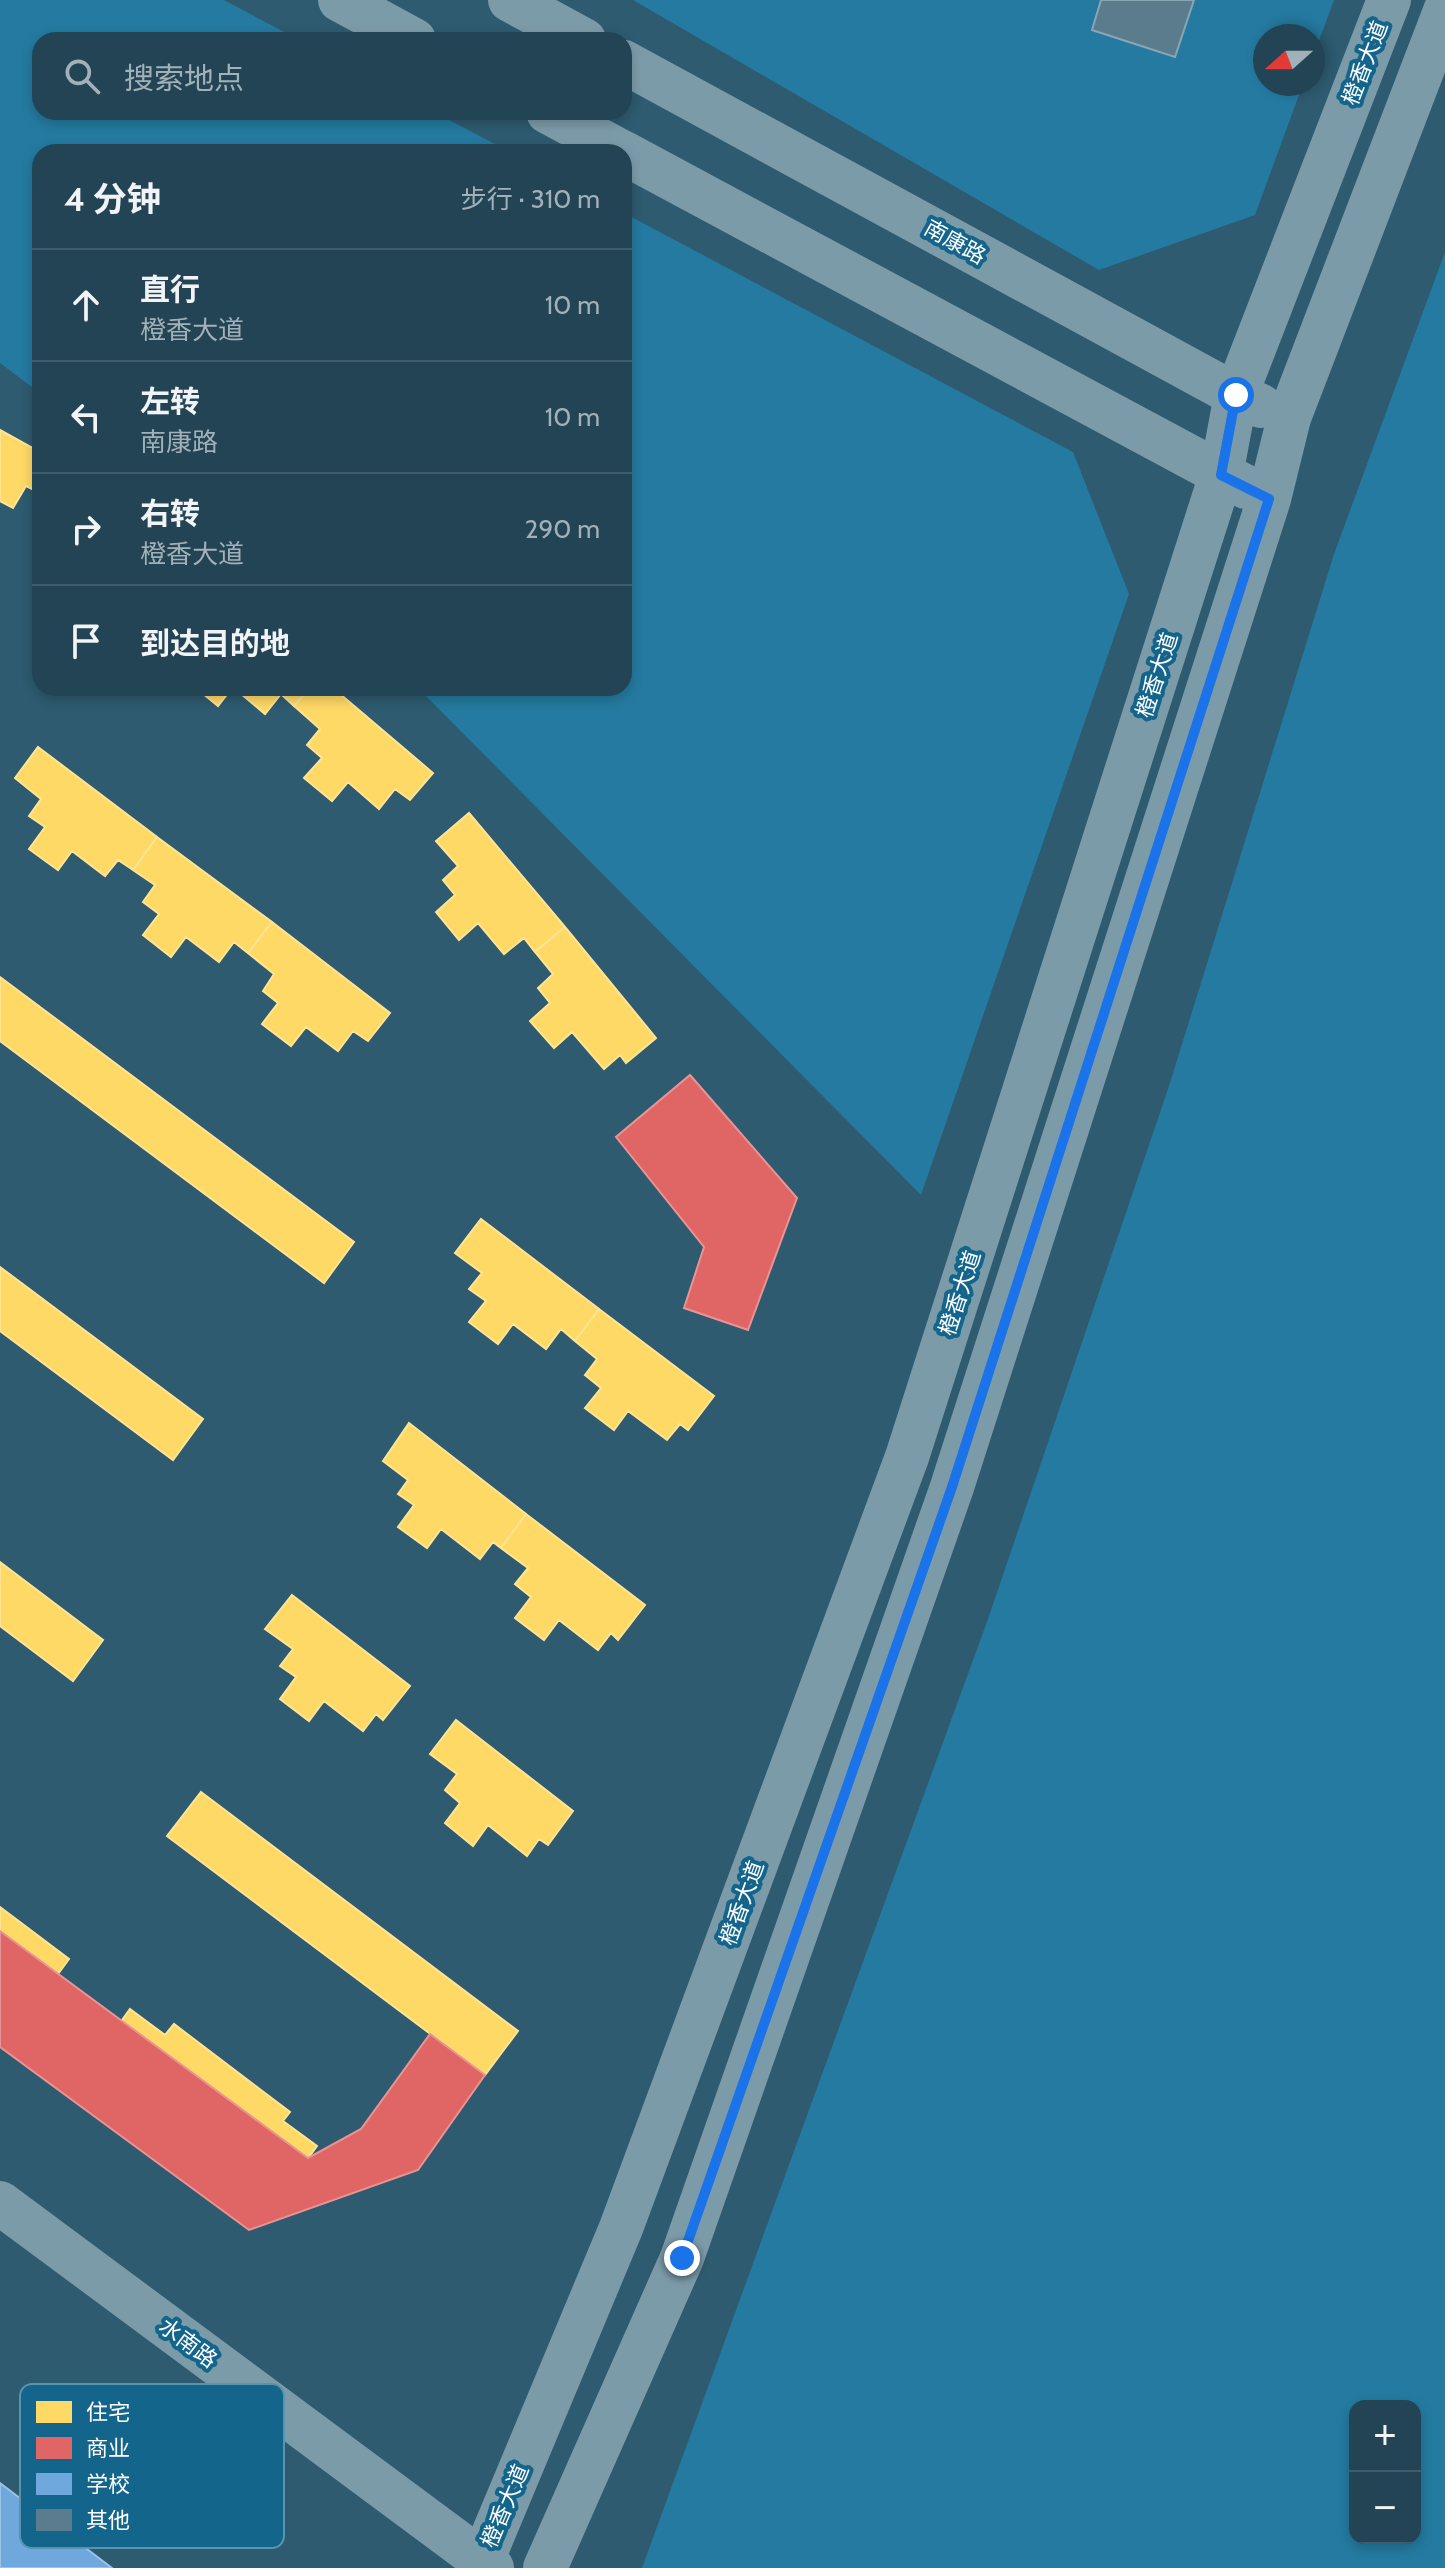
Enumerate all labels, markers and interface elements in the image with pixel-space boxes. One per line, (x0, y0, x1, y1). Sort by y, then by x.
street label: 橙香大道 (1337, 17, 1393, 109)
north arrow (1253, 24, 1325, 96)
search box (32, 32, 632, 120)
icon: search (60, 54, 104, 98)
text: 搜索地点 (124, 60, 244, 97)
text: 4 分钟 (64, 178, 161, 220)
text: 步行 · 310 m (461, 183, 600, 215)
street label: 南康路 (920, 214, 990, 270)
text: 直行 (140, 271, 200, 308)
icon: ahead (64, 283, 108, 327)
text: 10 m (545, 289, 600, 321)
text: 橙香大道 (140, 314, 244, 346)
route start (1218, 377, 1254, 413)
text: 左转 (140, 383, 200, 420)
icon: left (64, 395, 108, 439)
text: 10 m (545, 401, 600, 433)
text: 南康路 (140, 426, 218, 458)
text: 右转 (140, 495, 200, 532)
icon: right (64, 507, 108, 551)
text: 290 m (525, 513, 600, 545)
text: 橙香大道 (140, 538, 244, 570)
icon: arrive (64, 619, 108, 663)
text: 到达目的地 (140, 625, 290, 662)
street label: 橙香大道 (1131, 629, 1183, 721)
street label: 橙香大道 (934, 1247, 986, 1339)
street label: 橙香大道 (714, 1857, 770, 1949)
route end (664, 2240, 700, 2276)
street label: 水南路 (154, 2312, 222, 2374)
legend (20, 2384, 284, 2548)
text: 住宅 (86, 2399, 130, 2426)
map controls (1349, 2400, 1421, 2544)
button: + (1349, 2400, 1421, 2472)
text: 商业 (86, 2435, 130, 2462)
street label: 橙香大道 (475, 2460, 535, 2552)
text: 学校 (86, 2471, 130, 2498)
button: − (1349, 2472, 1421, 2544)
text: 其他 (86, 2507, 130, 2534)

